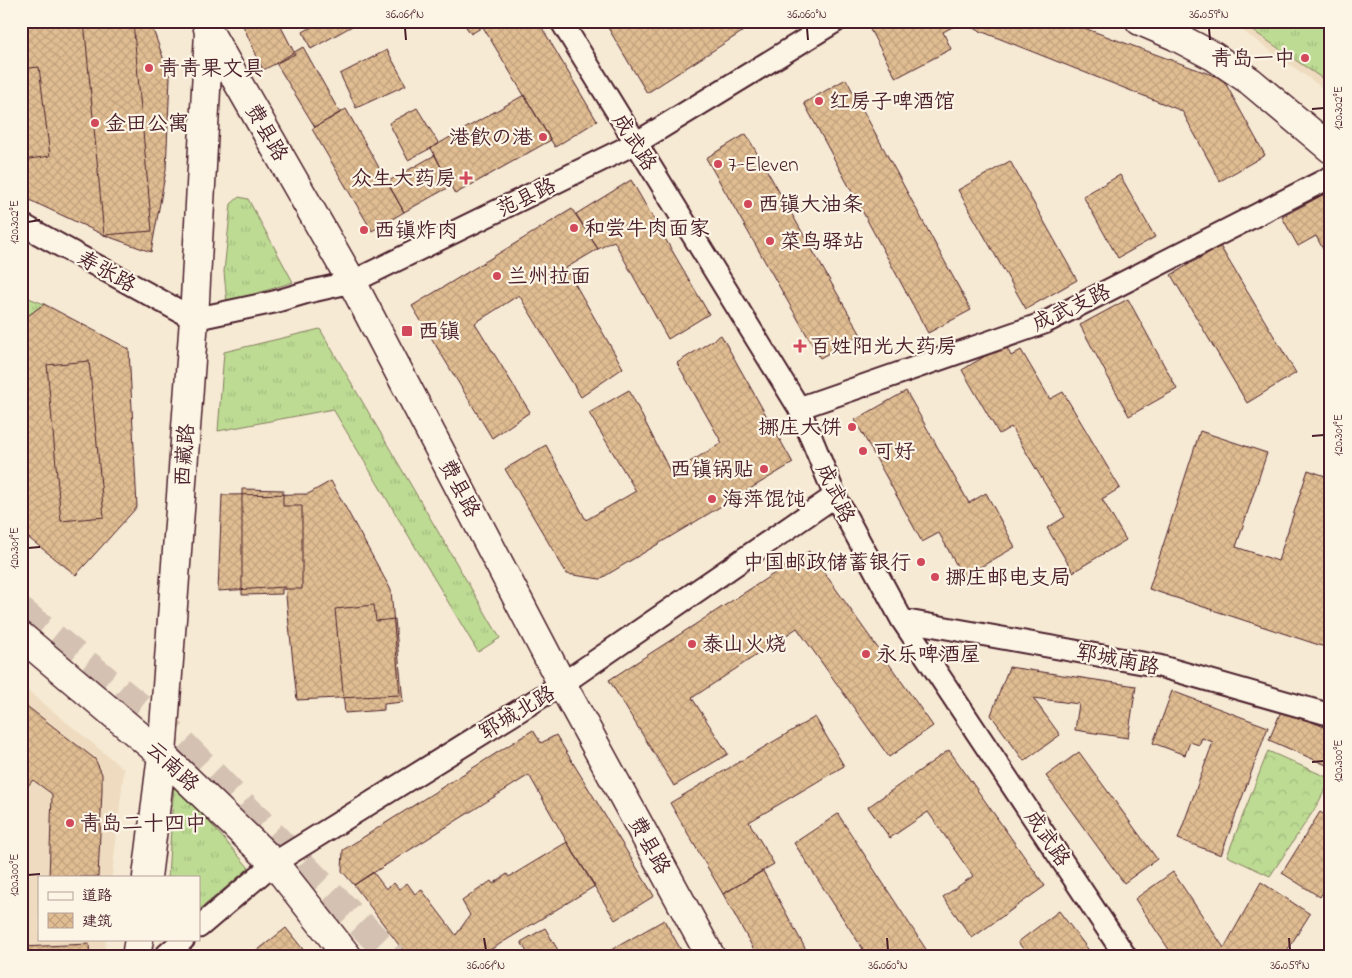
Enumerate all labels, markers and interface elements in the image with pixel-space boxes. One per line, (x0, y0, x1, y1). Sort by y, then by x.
text: 36.061°N (386, 6, 424, 24)
text: 36.060°N (787, 6, 827, 24)
text: 36.059°N (1189, 6, 1229, 24)
place label: 青岛一中 (1211, 45, 1295, 75)
marker: 青岛一中 (1299, 52, 1311, 64)
place label: 青青果文具 (159, 55, 264, 85)
marker: 青青果文具 (143, 62, 155, 74)
text: 120.302°E (1330, 86, 1348, 130)
place label: 红房子啤酒馆 (829, 88, 955, 118)
marker: 红房子啤酒馆 (813, 95, 825, 107)
street label: 费县路 (237, 98, 294, 168)
street label: 成武路 (604, 108, 663, 178)
place label: 金田公寓 (105, 110, 189, 140)
marker: 金田公寓 (89, 117, 101, 129)
place label: 港飲の港 (449, 124, 533, 154)
marker: 港飲の港 (537, 131, 549, 143)
place label: 7-Eleven (728, 151, 799, 181)
marker: 7-Eleven (712, 158, 724, 170)
place label: 众生大药房 (351, 165, 456, 195)
marker: 众生大药房 (460, 172, 472, 184)
street label: 范县路 (492, 172, 562, 226)
place label: 西镇大油条 (758, 191, 863, 221)
marker: 西镇大油条 (742, 198, 754, 210)
text: 120.302°E (6, 200, 24, 244)
place label: 和尝牛肉面家 (584, 215, 710, 245)
place label: 西镇炸肉 (374, 217, 458, 247)
marker: 和尝牛肉面家 (568, 222, 580, 234)
marker: 西镇炸肉 (358, 224, 370, 236)
place label: 菜鸟驿站 (780, 228, 864, 258)
marker: 菜鸟驿站 (764, 235, 776, 247)
street label: 寿张路 (71, 244, 141, 301)
place label: 兰州拉面 (507, 263, 591, 293)
marker: 兰州拉面 (491, 270, 503, 282)
street label: 成武支路 (1027, 277, 1116, 340)
place label: 西镇 (418, 318, 460, 348)
marker: 西镇 (400, 324, 414, 338)
place label: 百姓阳光大药房 (810, 333, 957, 363)
marker: 百姓阳光大药房 (794, 340, 806, 352)
place label: 挪庄大饼 (758, 414, 842, 444)
text: 120.301°E (1330, 414, 1348, 456)
marker: 挪庄大饼 (846, 421, 858, 433)
street label: 西藏路 (169, 423, 203, 488)
place label: 可好 (873, 438, 915, 468)
marker: 可好 (857, 445, 869, 457)
street label: 费县路 (430, 454, 486, 524)
place label: 西镇锅贴 (670, 456, 754, 486)
street label: 成武路 (807, 459, 861, 529)
marker: 西镇锅贴 (758, 463, 770, 475)
place label: 海萍馄饨 (722, 486, 806, 516)
marker: 海萍馄饨 (706, 493, 718, 505)
text: 120.301°E (6, 527, 24, 569)
place label: 中国邮政储蓄银行 (743, 549, 911, 579)
marker: 中国邮政储蓄银行 (915, 556, 927, 568)
place label: 挪庄邮电支局 (945, 564, 1071, 594)
marker: 挪庄邮电支局 (929, 571, 941, 583)
place label: 泰山火烧 (702, 631, 786, 661)
marker: 泰山火烧 (686, 638, 698, 650)
street label: 郓城南路 (1074, 638, 1162, 684)
place label: 永乐啤酒屋 (876, 641, 981, 671)
marker: 永乐啤酒屋 (860, 648, 872, 660)
street label: 郓城北路 (474, 679, 562, 748)
street label: 云南路 (138, 735, 205, 800)
text: 120.300°E (1330, 739, 1348, 783)
street label: 成武路 (1016, 805, 1076, 874)
place label: 青岛二十四中 (80, 810, 206, 840)
street label: 费县路 (620, 811, 677, 881)
marker: 青岛二十四中 (64, 817, 76, 829)
text: 120.300°E (6, 853, 24, 897)
legend (38, 876, 200, 940)
text: 道路 (82, 885, 112, 907)
text: 建筑 (82, 911, 112, 933)
text: 36.061°N (467, 957, 505, 975)
text: 36.060°N (868, 957, 908, 975)
text: 36.059°N (1270, 957, 1310, 975)

